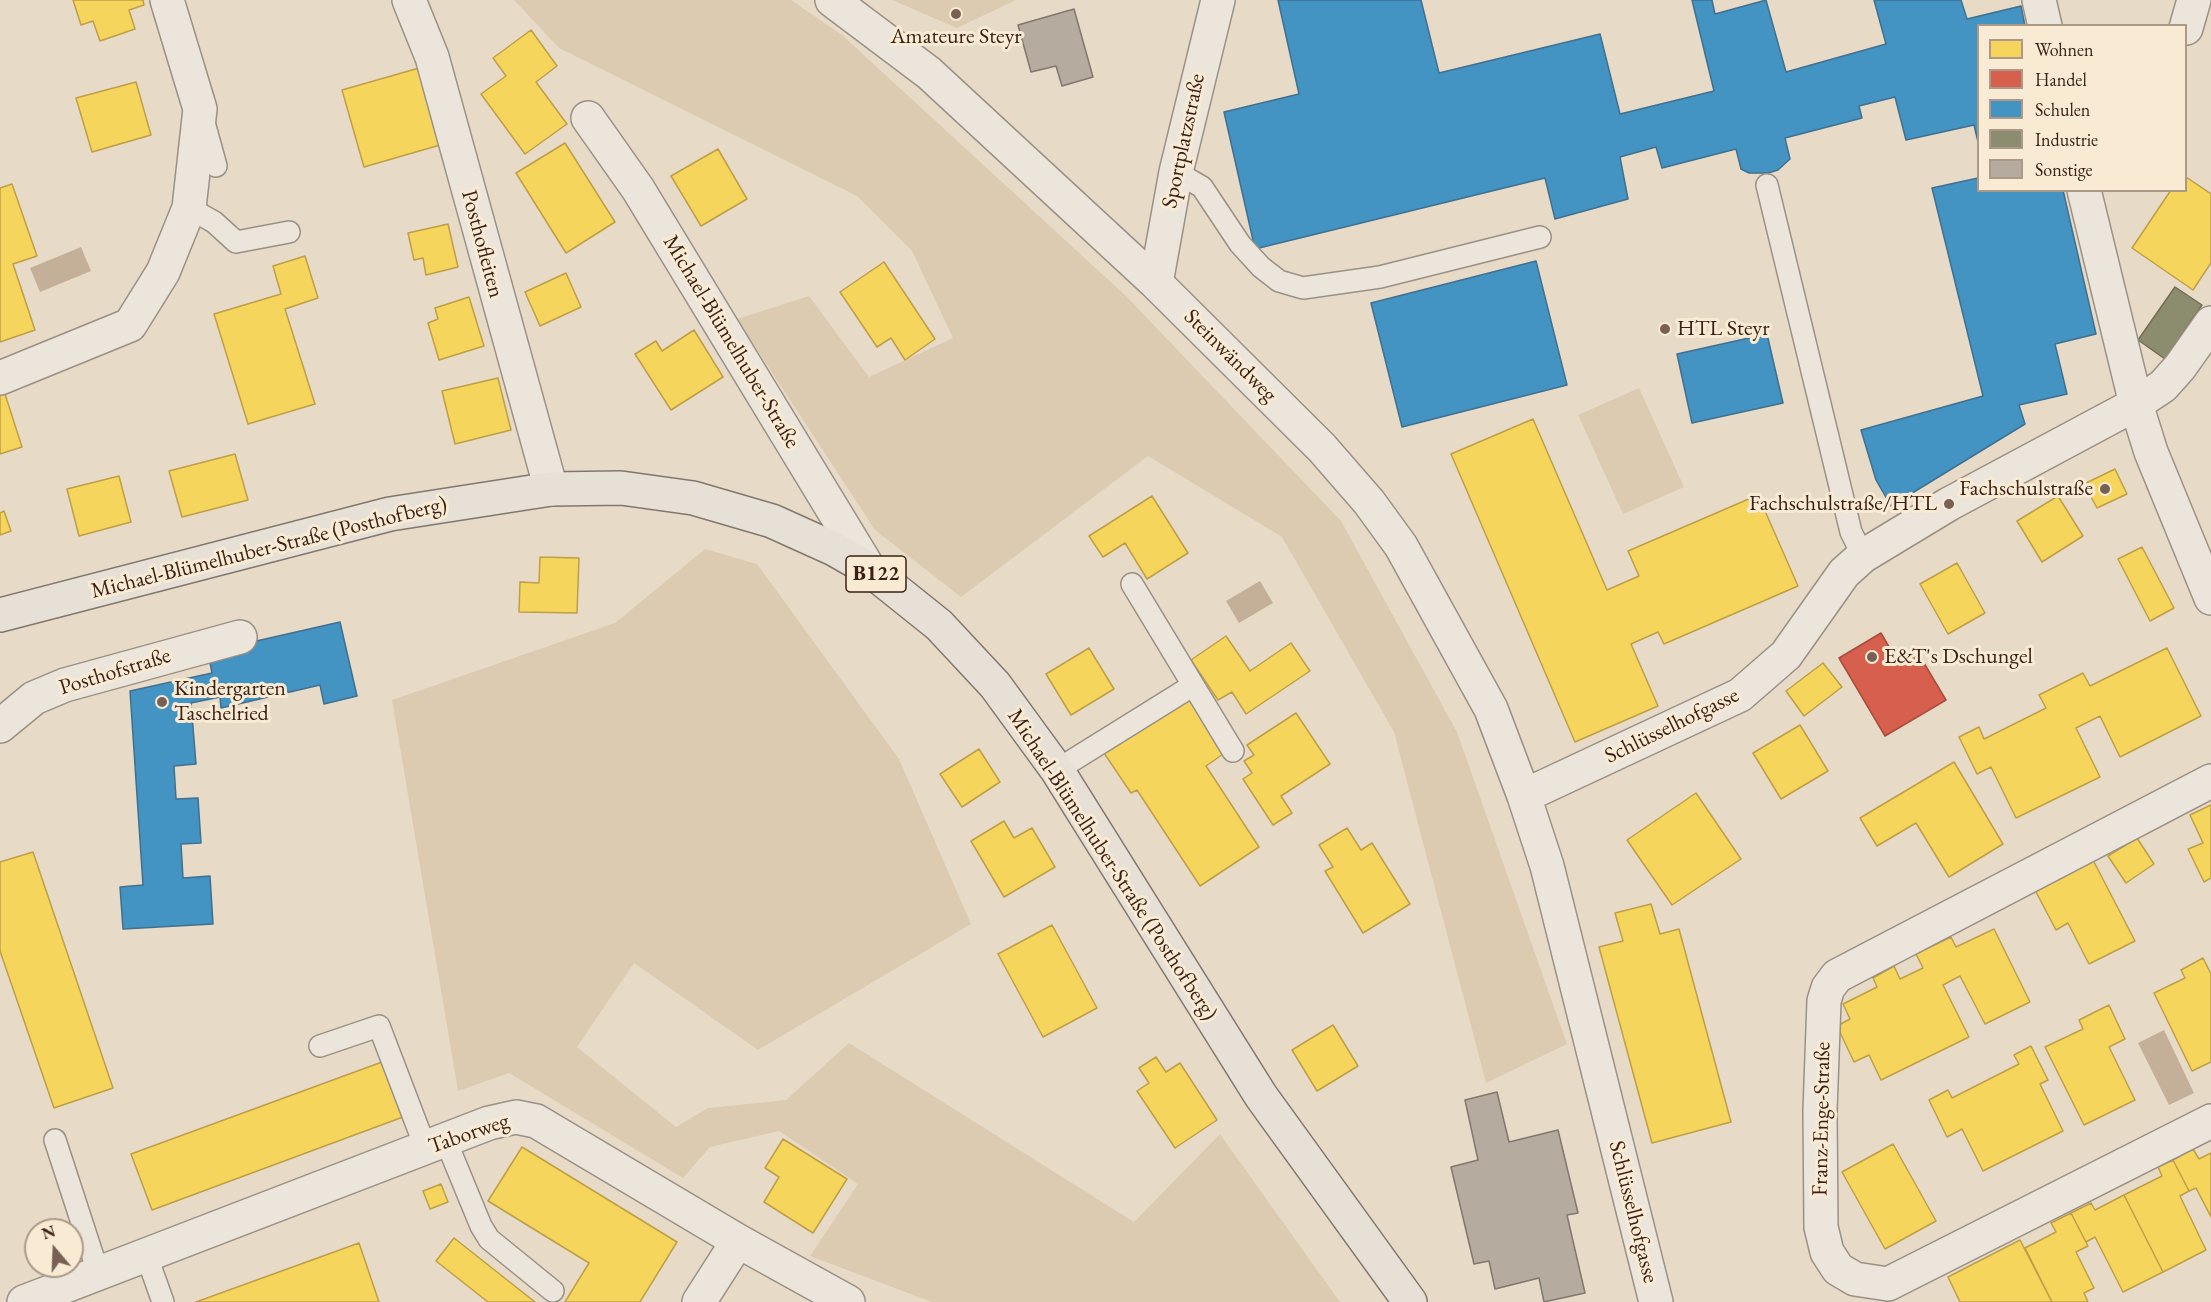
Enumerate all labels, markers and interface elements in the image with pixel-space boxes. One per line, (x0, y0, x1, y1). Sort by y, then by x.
marker: Amateure Steyr (949, 7, 963, 21)
place label: Amateure Steyr (890, 24, 1022, 50)
legend (1977, 24, 2187, 192)
text: Wohnen (2035, 38, 2094, 61)
text: Handel (2035, 68, 2087, 91)
street label: Sportplatzstraße (1157, 71, 1211, 211)
text: Schulen (2035, 98, 2090, 121)
text: Industrie (2035, 128, 2098, 151)
text: Sonstige (2035, 158, 2093, 181)
street label: Posthofleiten (455, 187, 509, 301)
street label: Michael-Blümelhuber-Straße (657, 231, 805, 453)
street label: Steinwändweg (1178, 304, 1282, 408)
place label: HTL Steyr (1677, 316, 1770, 342)
marker: HTL Steyr (1658, 322, 1672, 336)
place label: Fachschulstraße (1959, 476, 2093, 502)
marker: Fachschulstraße (2098, 482, 2112, 496)
street label: Michael-Blümelhuber-Straße (Posthofberg) (88, 491, 450, 605)
place label: Fachschulstraße/HTL (1749, 491, 1937, 517)
marker: Fachschulstraße/HTL (1942, 497, 1956, 511)
road number: B122 (846, 556, 906, 592)
street label: Posthofstraße (56, 643, 174, 701)
place label: E&T's Dschungel (1884, 644, 2033, 670)
marker: E&T's Dschungel (1865, 650, 1879, 664)
place label: Kindergarten Taschelried (174, 676, 286, 728)
street label: Schlüsselhofgasse (1601, 682, 1743, 770)
marker: Kindergarten Taschelried (155, 695, 169, 709)
street label: Michael-Blümelhuber-Straße (Posthofberg) (1001, 704, 1223, 1026)
street label: Franz-Enge-Straße (1807, 1042, 1837, 1196)
street label: Taborweg (425, 1108, 513, 1160)
street label: Schlüsselhofgasse (1603, 1138, 1663, 1286)
north arrow (24, 1218, 84, 1278)
text: N (39, 1220, 58, 1244)

